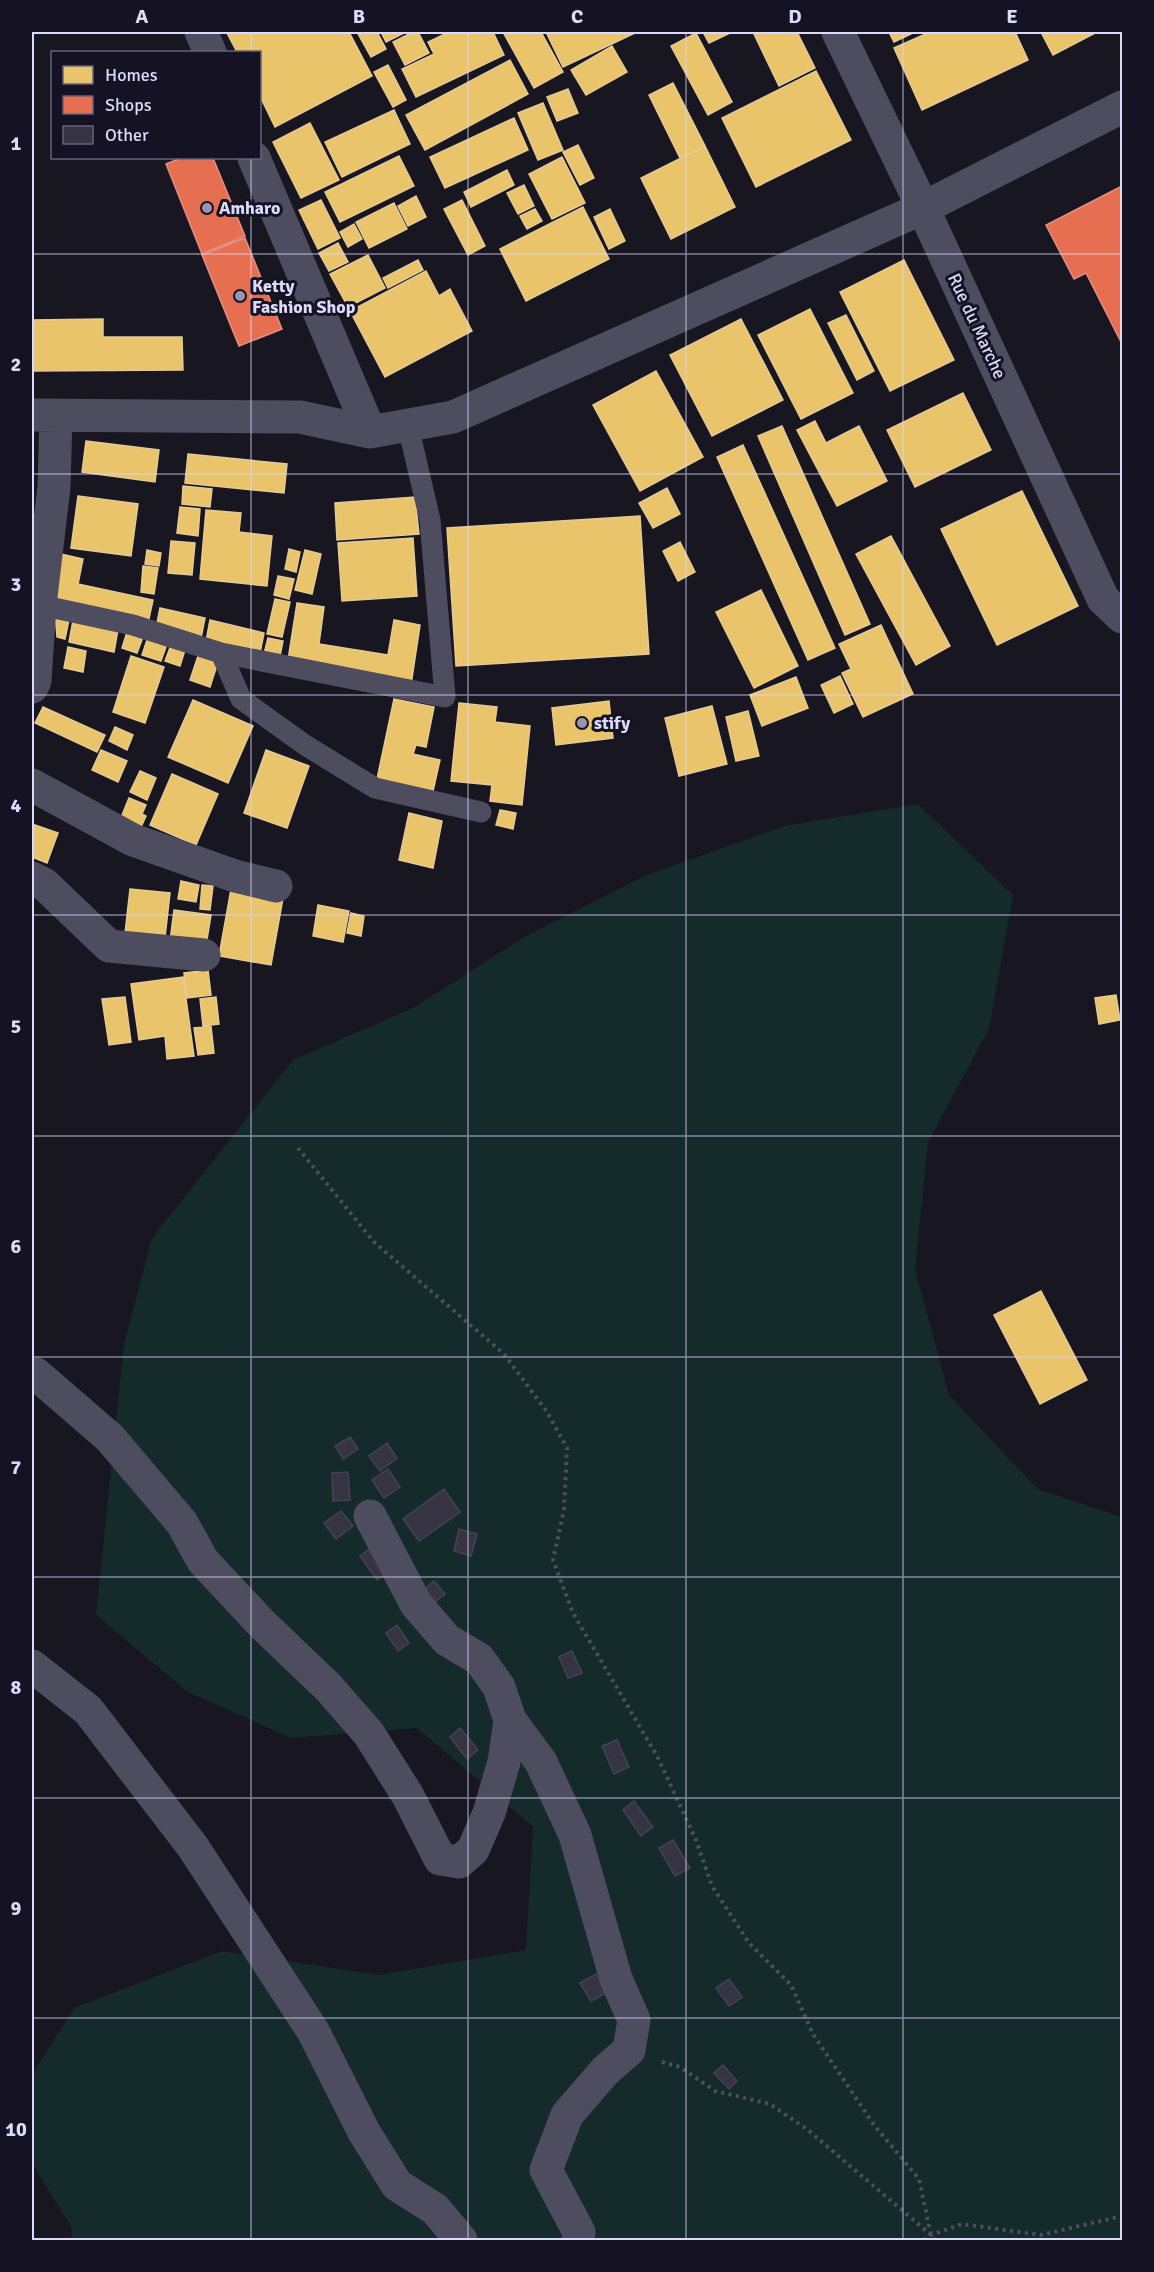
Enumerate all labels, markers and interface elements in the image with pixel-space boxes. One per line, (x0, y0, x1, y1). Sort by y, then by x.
text: A (136, 4, 149, 29)
text: B (353, 4, 365, 29)
text: C (571, 4, 583, 29)
text: D (788, 4, 802, 29)
text: E (1006, 4, 1018, 29)
legend (51, 51, 261, 159)
text: Homes (105, 64, 158, 86)
text: Shops (105, 94, 152, 116)
text: Other (105, 124, 149, 146)
text: 1 (11, 131, 22, 156)
place label: Amharo (219, 197, 280, 219)
marker: Amharo (200, 201, 214, 215)
street label: Rue du Marche (943, 270, 1011, 382)
place label: Ketty Fashion Shop (252, 275, 356, 318)
marker: Ketty Fashion Shop (233, 289, 247, 303)
text: 2 (11, 352, 21, 377)
text: 3 (11, 572, 21, 597)
place label: stify (594, 712, 630, 734)
marker: stify (575, 716, 589, 730)
text: 4 (11, 793, 22, 818)
text: 5 (11, 1014, 21, 1039)
text: 6 (11, 1234, 22, 1259)
text: 7 (11, 1455, 22, 1480)
text: 8 (11, 1675, 22, 1700)
text: 9 (11, 1896, 22, 1921)
text: 10 (5, 2117, 27, 2142)

